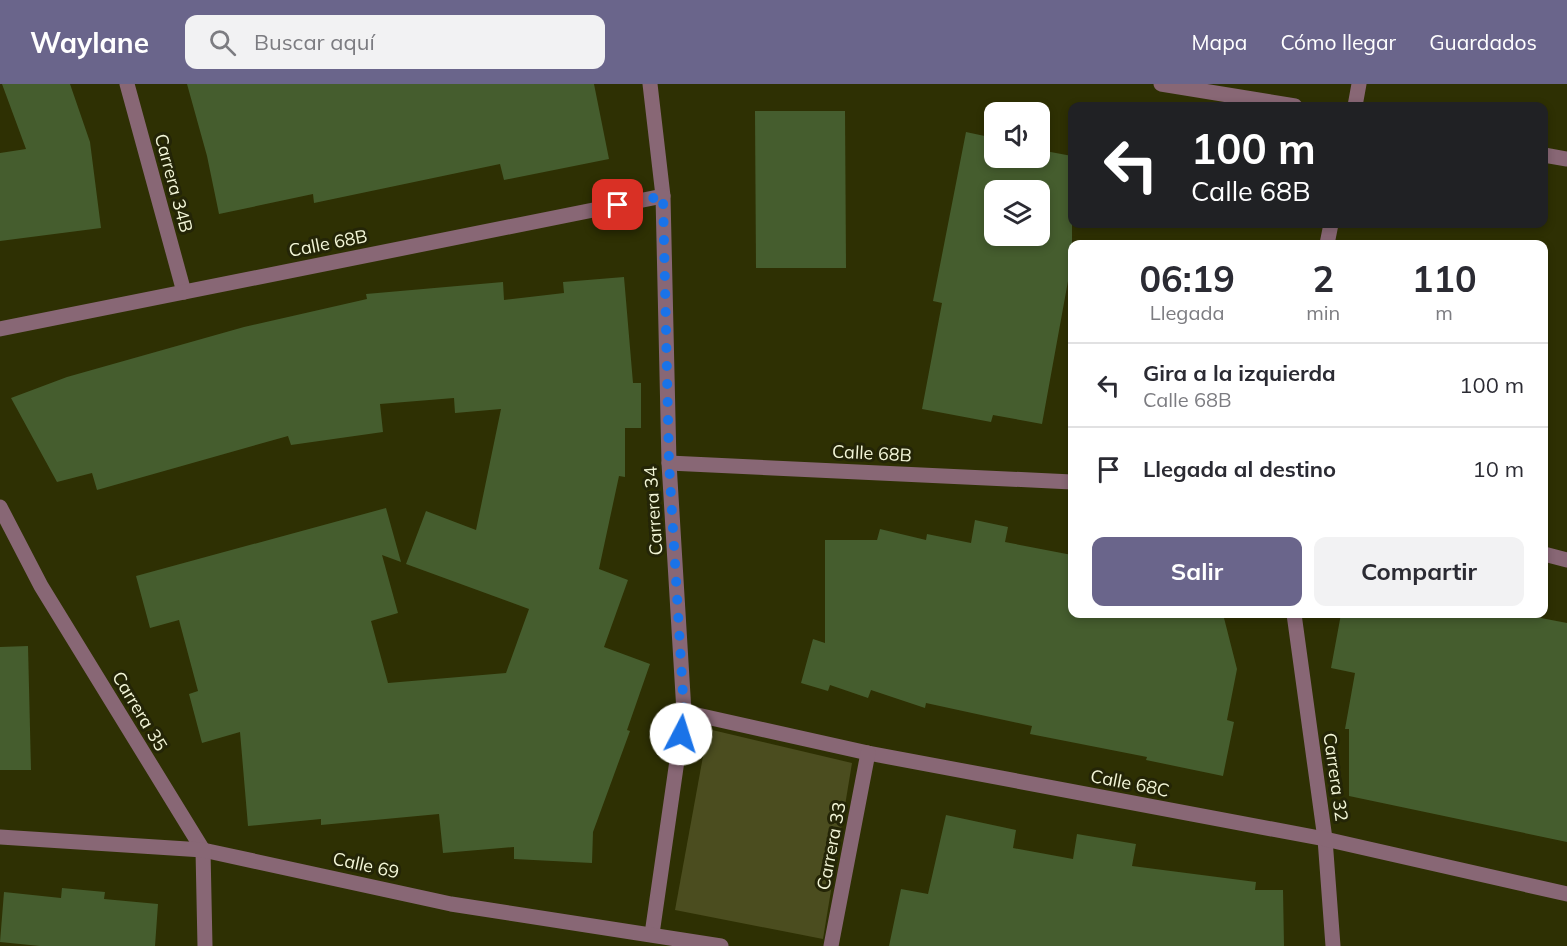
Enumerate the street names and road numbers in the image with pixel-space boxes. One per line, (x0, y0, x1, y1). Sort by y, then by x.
street label: Carrera 34B (150, 131, 198, 235)
street label: Calle 68B (287, 224, 369, 262)
street label: Calle 68B (832, 439, 912, 467)
street label: Carrera 34 (638, 466, 668, 556)
street label: Carrera 35 (107, 667, 173, 755)
street label: Carrera 32 (1318, 731, 1354, 823)
street label: Calle 68C (1089, 764, 1171, 802)
street label: Carrera 33 (811, 800, 851, 892)
street label: Calle 69 (331, 847, 401, 883)

